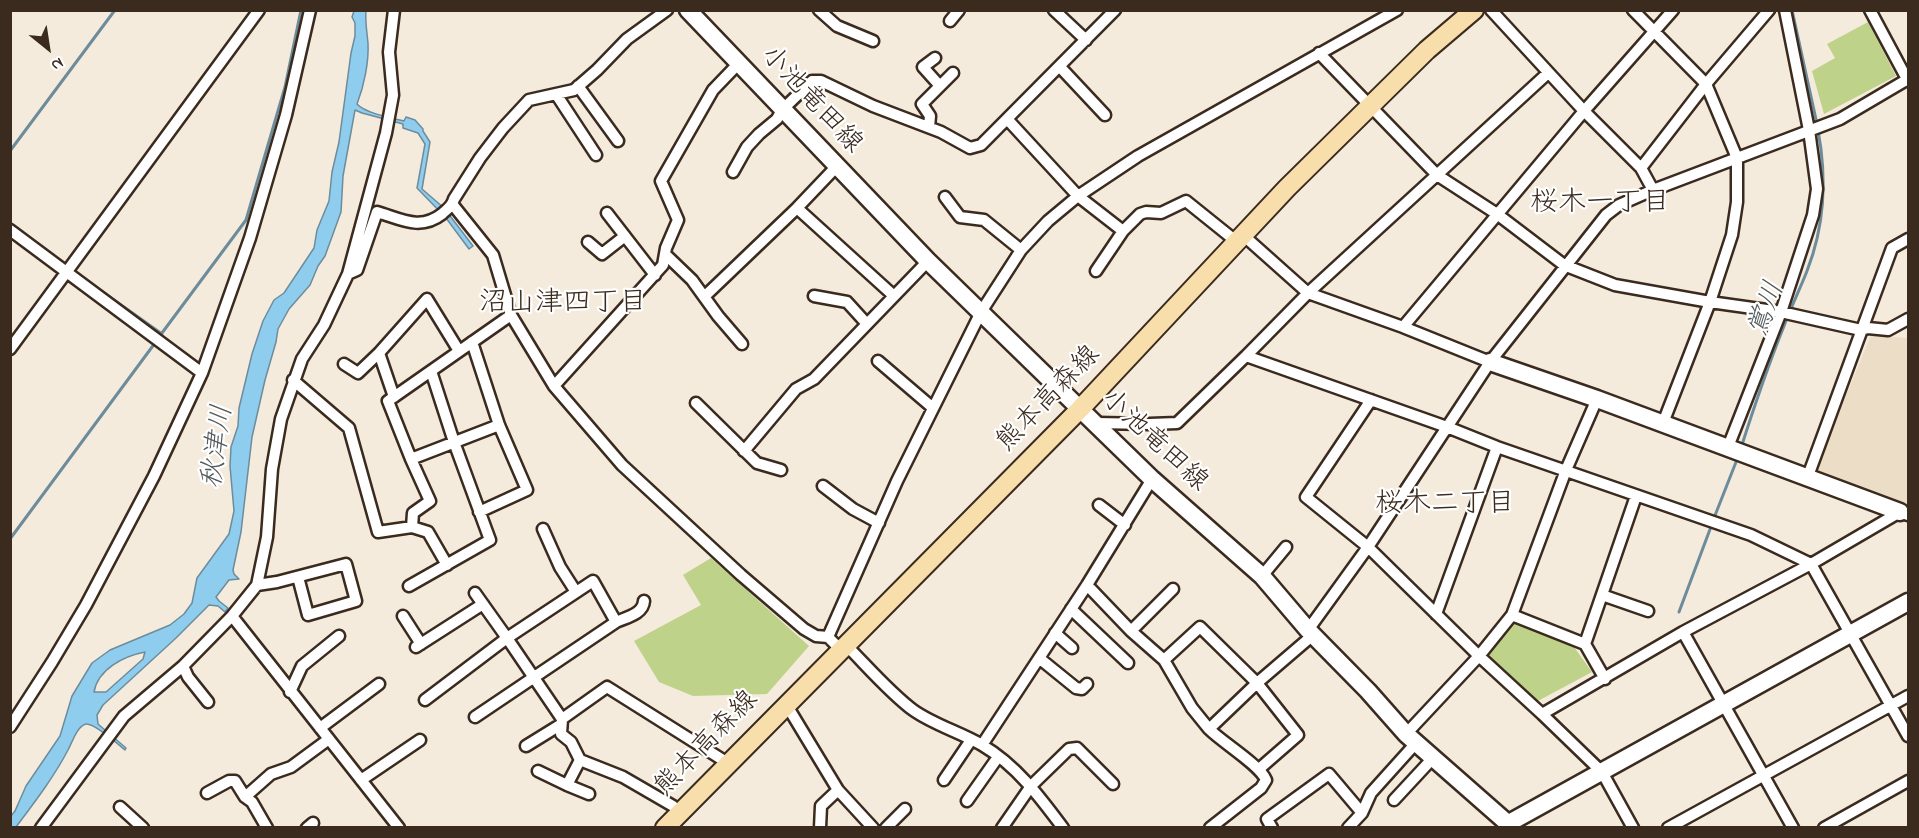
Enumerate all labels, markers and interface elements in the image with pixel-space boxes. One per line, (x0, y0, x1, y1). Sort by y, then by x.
north arrow (18, 18, 78, 78)
street label: 小池竜田線 (752, 41, 868, 161)
text: N (46, 50, 68, 77)
district label: 桜木一丁目 (1530, 188, 1670, 222)
water label: 鴬川 (1744, 278, 1794, 342)
district label: 沼山津四丁目 (479, 288, 647, 322)
street label: 熊本高森線 (991, 340, 1109, 460)
street label: 小池竜田線 (1093, 384, 1213, 500)
water label: 秋津川 (198, 403, 242, 491)
district label: 桜木二丁目 (1375, 489, 1515, 523)
street label: 熊本高森線 (649, 685, 767, 805)

